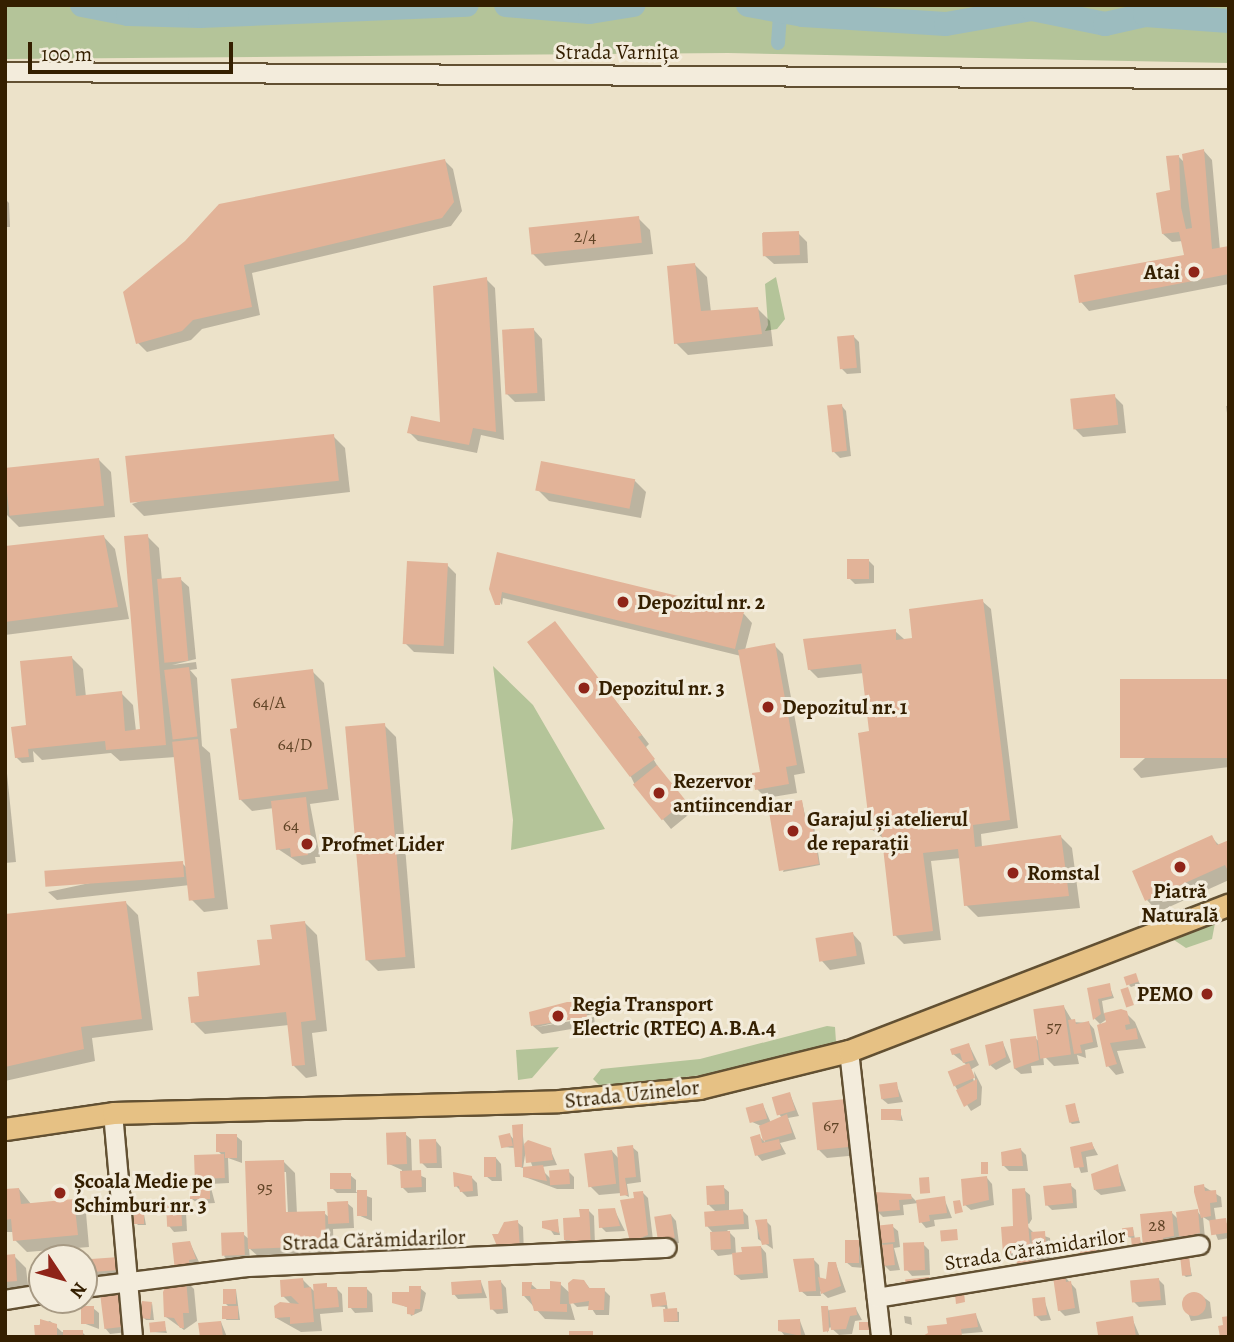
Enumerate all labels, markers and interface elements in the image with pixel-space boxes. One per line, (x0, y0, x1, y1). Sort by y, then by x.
scale bar (32, 28, 236, 72)
street label: Strada Varnița (555, 39, 679, 65)
text: 100 m (41, 40, 92, 68)
house number: 2/4 (574, 225, 596, 247)
place label: Atai (1144, 259, 1180, 285)
marker: Atai (1186, 264, 1202, 280)
place label: Depozitul nr. 2 (637, 589, 765, 615)
marker: Depozitul nr. 2 (615, 594, 631, 610)
place label: Depozitul nr. 3 (598, 675, 725, 701)
marker: Depozitul nr. 3 (576, 680, 592, 696)
house number: 64/A (253, 691, 285, 713)
place label: Depozitul nr. 1 (782, 694, 908, 720)
marker: Depozitul nr. 1 (760, 699, 776, 715)
house number: 64/D (277, 733, 313, 755)
place label: Rezervor antiincendiar (673, 768, 792, 818)
marker: Rezervor antiincendiar (651, 785, 667, 801)
place label: Garajul și atelierul de reparații (807, 806, 968, 856)
house number: 64 (283, 814, 299, 836)
marker: Garajul și atelierul de reparații (785, 823, 801, 839)
place label: Profmet Lider (321, 831, 444, 857)
marker: Profmet Lider (299, 836, 315, 852)
marker: Piatră Naturală (1172, 859, 1188, 875)
place label: Romstal (1027, 860, 1099, 886)
marker: Romstal (1005, 865, 1021, 881)
place label: Piatră Naturală (1141, 878, 1219, 928)
place label: PEMO (1137, 981, 1193, 1007)
marker: PEMO (1199, 986, 1215, 1002)
place label: Regia Transport Electric (RTEC) A.B.A.4 (572, 991, 776, 1041)
marker: Regia Transport Electric (RTEC) A.B.A.4 (550, 1008, 566, 1024)
house number: 57 (1046, 1015, 1062, 1037)
street label: Strada Uzinelor (563, 1074, 701, 1114)
house number: 67 (823, 1114, 839, 1136)
place label: Școala Medie pe Schimburi nr. 3 (74, 1168, 213, 1218)
house number: 95 (257, 1176, 273, 1198)
marker: Școala Medie pe Schimburi nr. 3 (52, 1185, 68, 1201)
house number: 28 (1148, 1214, 1166, 1236)
street label: Strada Cărămidarilor (942, 1222, 1128, 1276)
street label: Strada Cărămidarilor (282, 1224, 466, 1256)
north arrow (28, 1244, 98, 1314)
text: N (64, 1277, 93, 1303)

